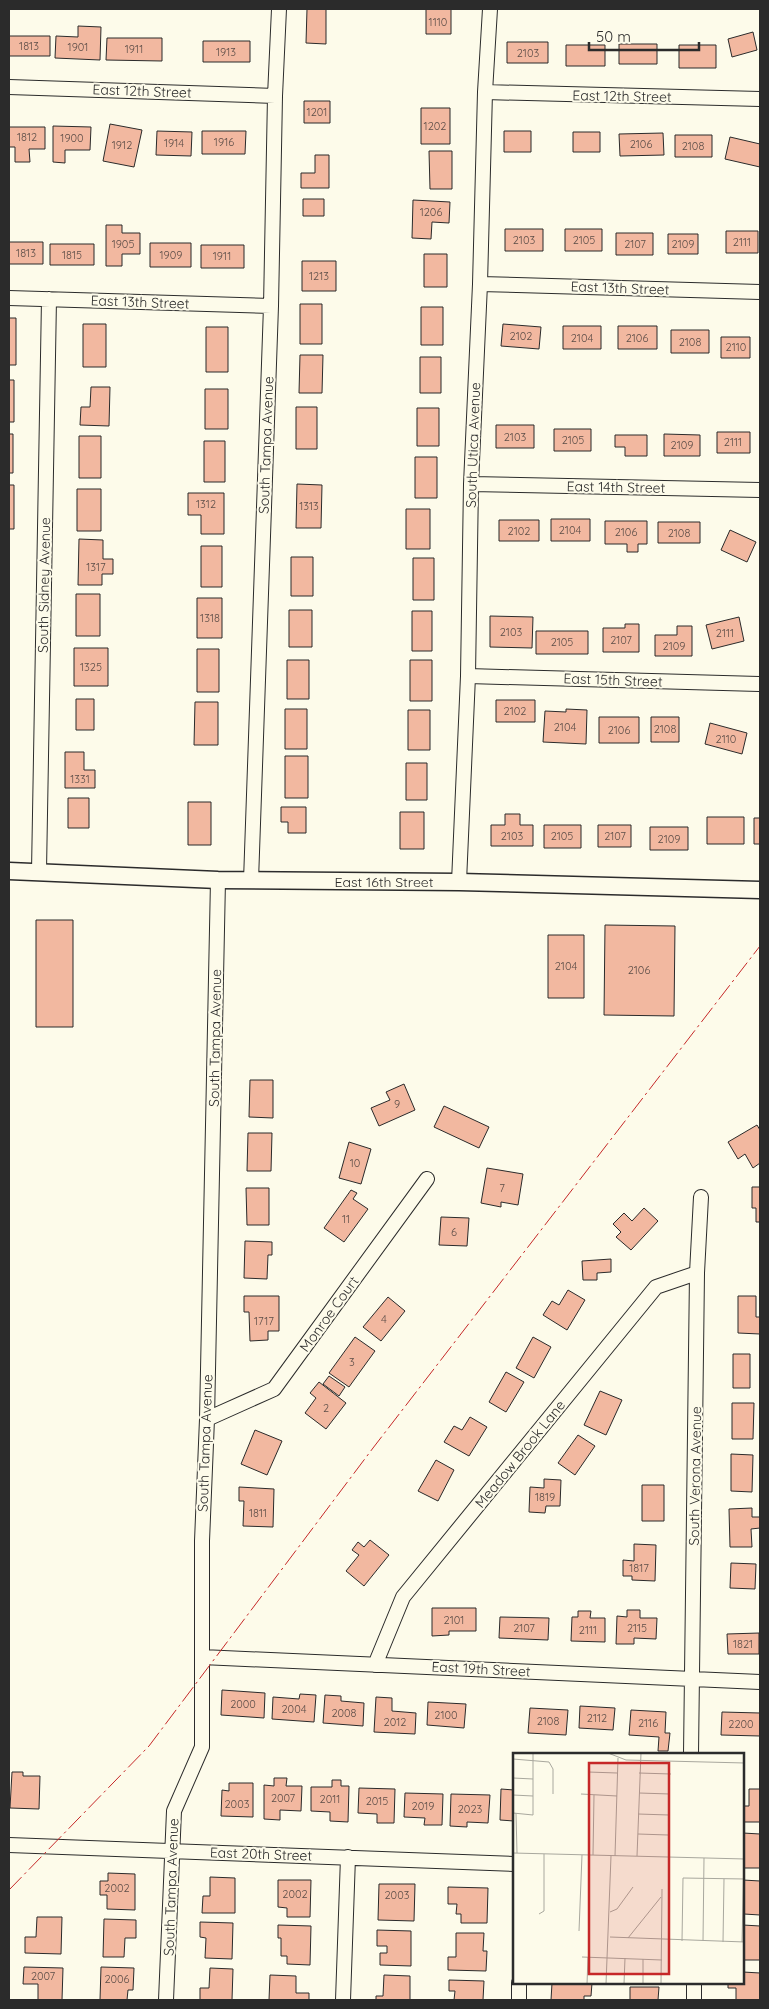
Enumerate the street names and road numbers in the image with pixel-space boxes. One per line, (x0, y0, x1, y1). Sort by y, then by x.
street label: East 12th Street (92, 80, 192, 102)
street label: East 12th Street (572, 86, 672, 106)
street label: East 13th Street (570, 277, 670, 299)
street label: East 13th Street (90, 291, 190, 313)
street label: South Tampa Avenue (255, 376, 277, 514)
street label: South Utica Avenue (462, 382, 484, 508)
street label: East 14th Street (566, 477, 666, 497)
street label: South Sidney Avenue (34, 517, 54, 653)
street label: East 15th Street (563, 669, 663, 691)
street label: East 16th Street (334, 873, 434, 891)
street label: South Tampa Avenue (205, 969, 225, 1107)
street label: Monroe Court (296, 1272, 363, 1355)
street label: South Tampa Avenue (194, 1374, 216, 1512)
street label: Meadow Brook Lane (471, 1396, 569, 1512)
street label: South Verona Avenue (685, 1406, 705, 1546)
street label: East 19th Street (431, 1657, 531, 1681)
street label: South Tampa Avenue (160, 1818, 182, 1956)
street label: East 20th Street (209, 1843, 313, 1865)

